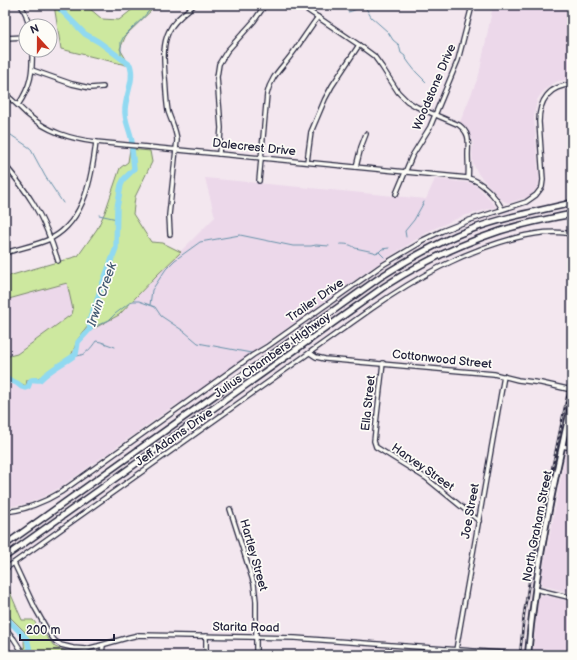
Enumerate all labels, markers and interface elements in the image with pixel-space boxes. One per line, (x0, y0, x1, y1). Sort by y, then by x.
north arrow (18, 18, 58, 58)
text: N (28, 22, 41, 37)
street label: Woodstone Drive (410, 42, 459, 133)
street label: Dalecrest Drive (212, 136, 296, 159)
water label: Irwin Creek (83, 260, 121, 329)
street label: Trailer Drive (284, 275, 347, 325)
street label: Julius Chambers Highway (211, 309, 334, 401)
street label: Cottonwood Street (391, 347, 493, 372)
street label: Ella Street (358, 374, 379, 432)
street label: Jeff Adams Drive (133, 405, 216, 470)
street label: Harvey Street (388, 440, 457, 495)
street label: North Graham Street (519, 469, 556, 583)
street label: Joe Street (458, 482, 483, 540)
street label: Hartley Street (236, 518, 271, 593)
scale bar (20, 616, 114, 642)
street label: Starita Road (212, 619, 280, 636)
text: 200 m (26, 623, 60, 638)

